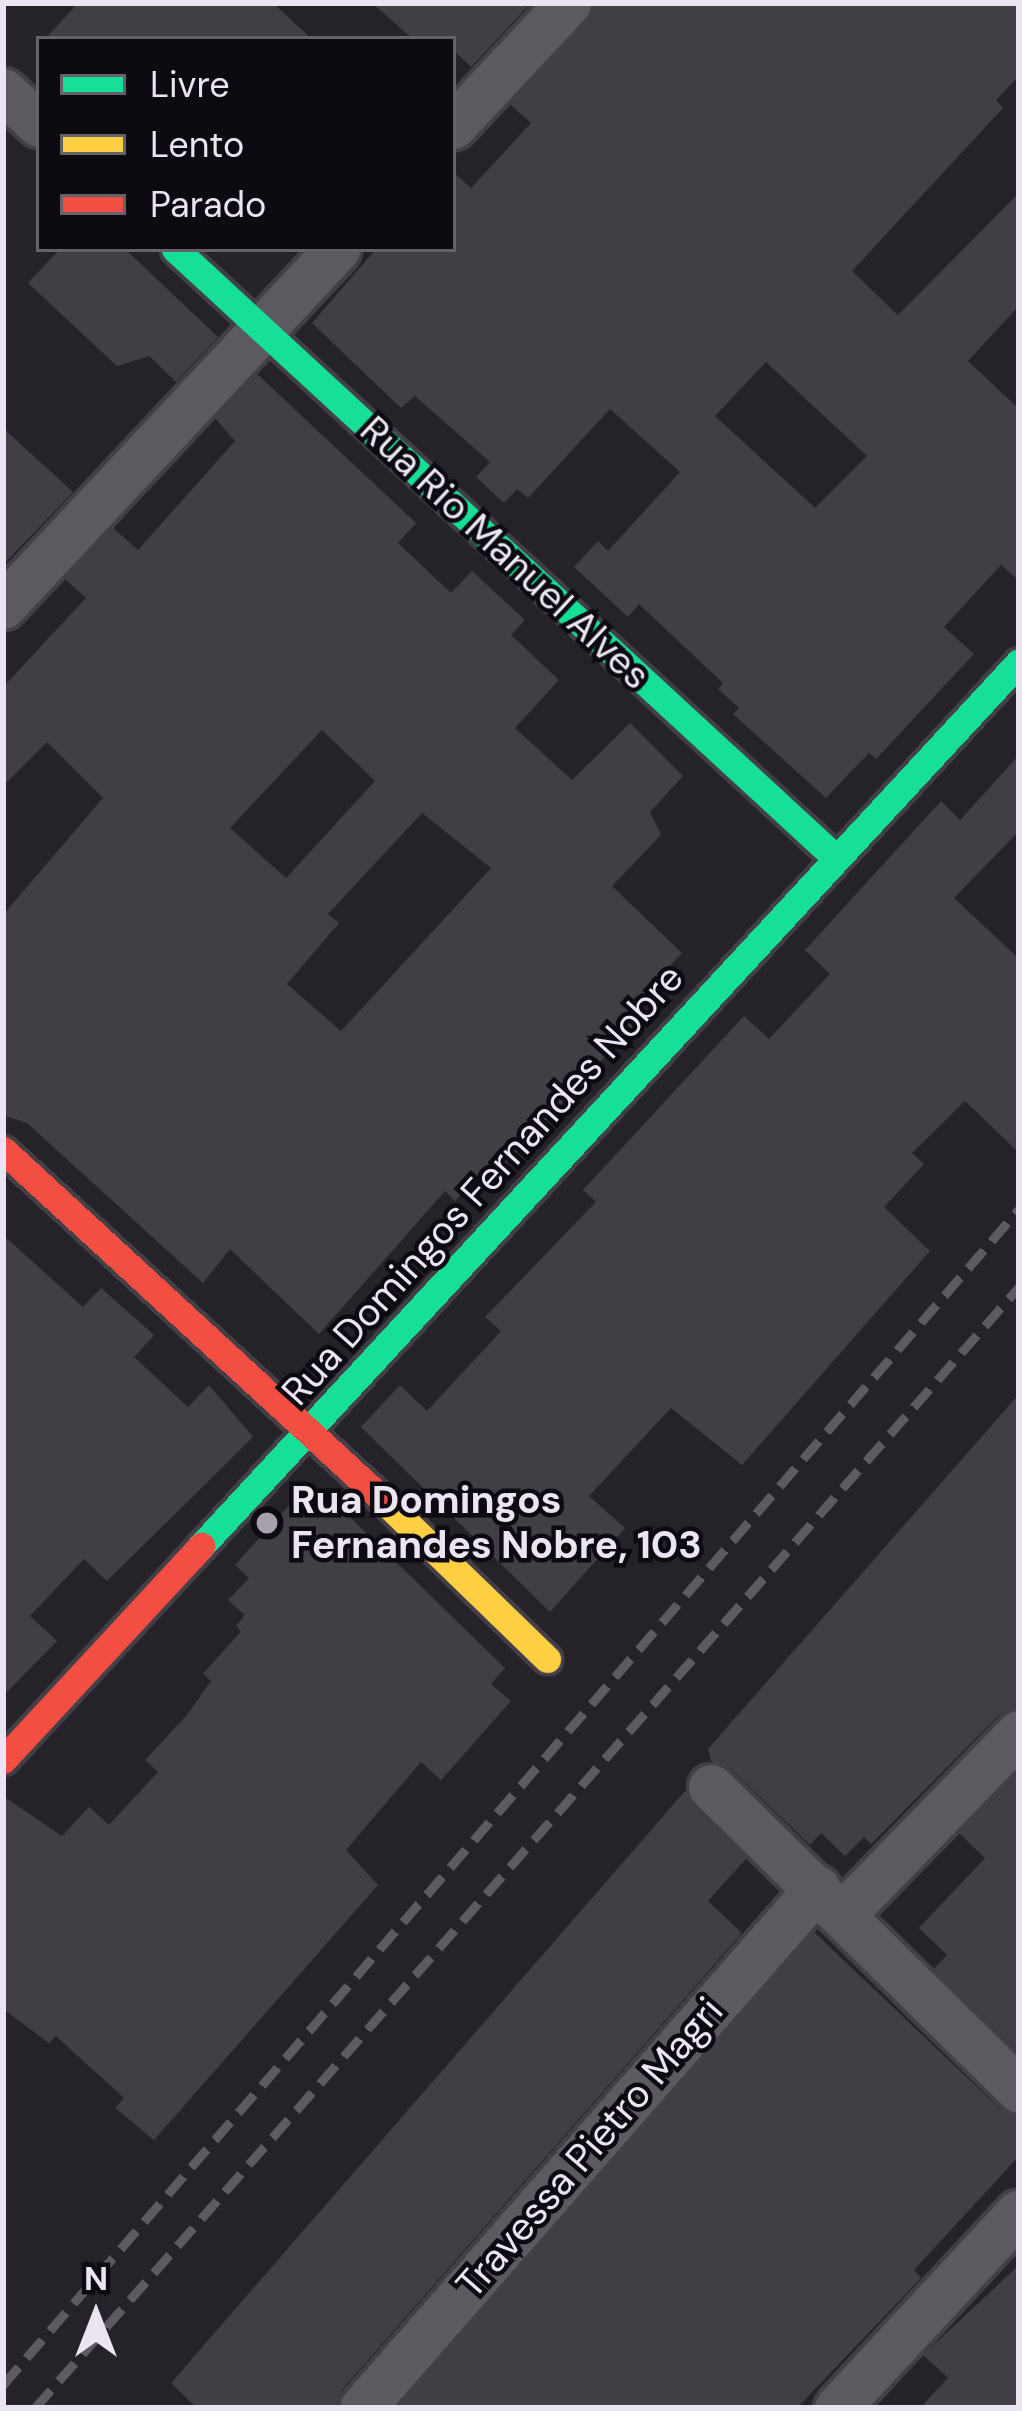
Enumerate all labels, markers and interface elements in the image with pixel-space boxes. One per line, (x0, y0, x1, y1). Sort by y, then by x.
legend (36, 36, 456, 252)
text: Livre (150, 61, 230, 108)
text: Lento (150, 121, 244, 168)
text: Parado (150, 181, 266, 228)
street label: Rua Rio Manuel Alves (350, 407, 660, 699)
street label: Rua Domingos Fernandes Nobre (273, 955, 693, 1415)
place label: Rua Domingos Fernandes Nobre, 103 (291, 1478, 702, 1569)
marker: Rua Domingos Fernandes Nobre, 103 (254, 1510, 280, 1536)
street label: Travessa Pietro Magri (447, 1988, 733, 2308)
north arrow (36, 2255, 156, 2375)
text: N (84, 2257, 108, 2300)

